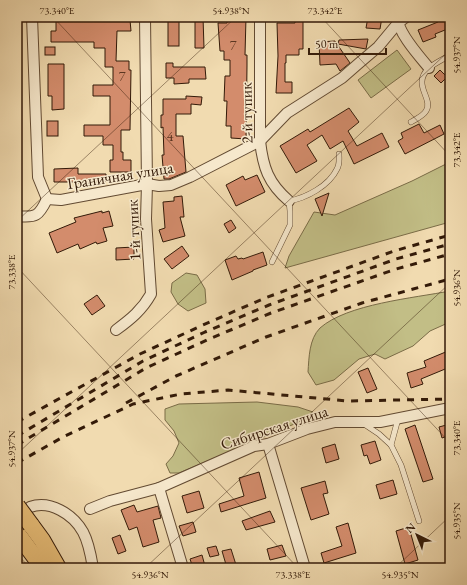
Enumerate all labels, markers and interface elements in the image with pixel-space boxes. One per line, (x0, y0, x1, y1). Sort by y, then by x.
text: 73.340°E (40, 4, 75, 17)
text: 54.938°N (212, 4, 250, 17)
text: 73.342°E (308, 4, 343, 17)
scale bar (309, 30, 386, 56)
house number: 7 (230, 36, 237, 54)
text: 50 m (315, 36, 339, 52)
text: 54.937°N (450, 36, 463, 74)
house number: 7 (119, 67, 126, 85)
street label: 2-й тупик (235, 82, 258, 144)
house number: 4 (167, 127, 174, 145)
text: 73.342°E (450, 132, 463, 167)
street label: Граничная улица (65, 157, 175, 194)
street label: 1-й тупик (121, 198, 146, 261)
text: 73.338°E (5, 254, 18, 289)
text: 54.936°N (450, 269, 463, 307)
street label: Сибирская улица (218, 400, 331, 455)
text: 73.340°E (450, 420, 463, 455)
text: 54.937°N (5, 430, 18, 468)
text: 54.935°N (450, 502, 463, 540)
north arrow (397, 515, 437, 555)
text: N (402, 519, 418, 536)
text: 54.936°N (131, 568, 169, 581)
text: 73.338°E (276, 568, 311, 581)
text: 54.935°N (381, 568, 419, 581)

